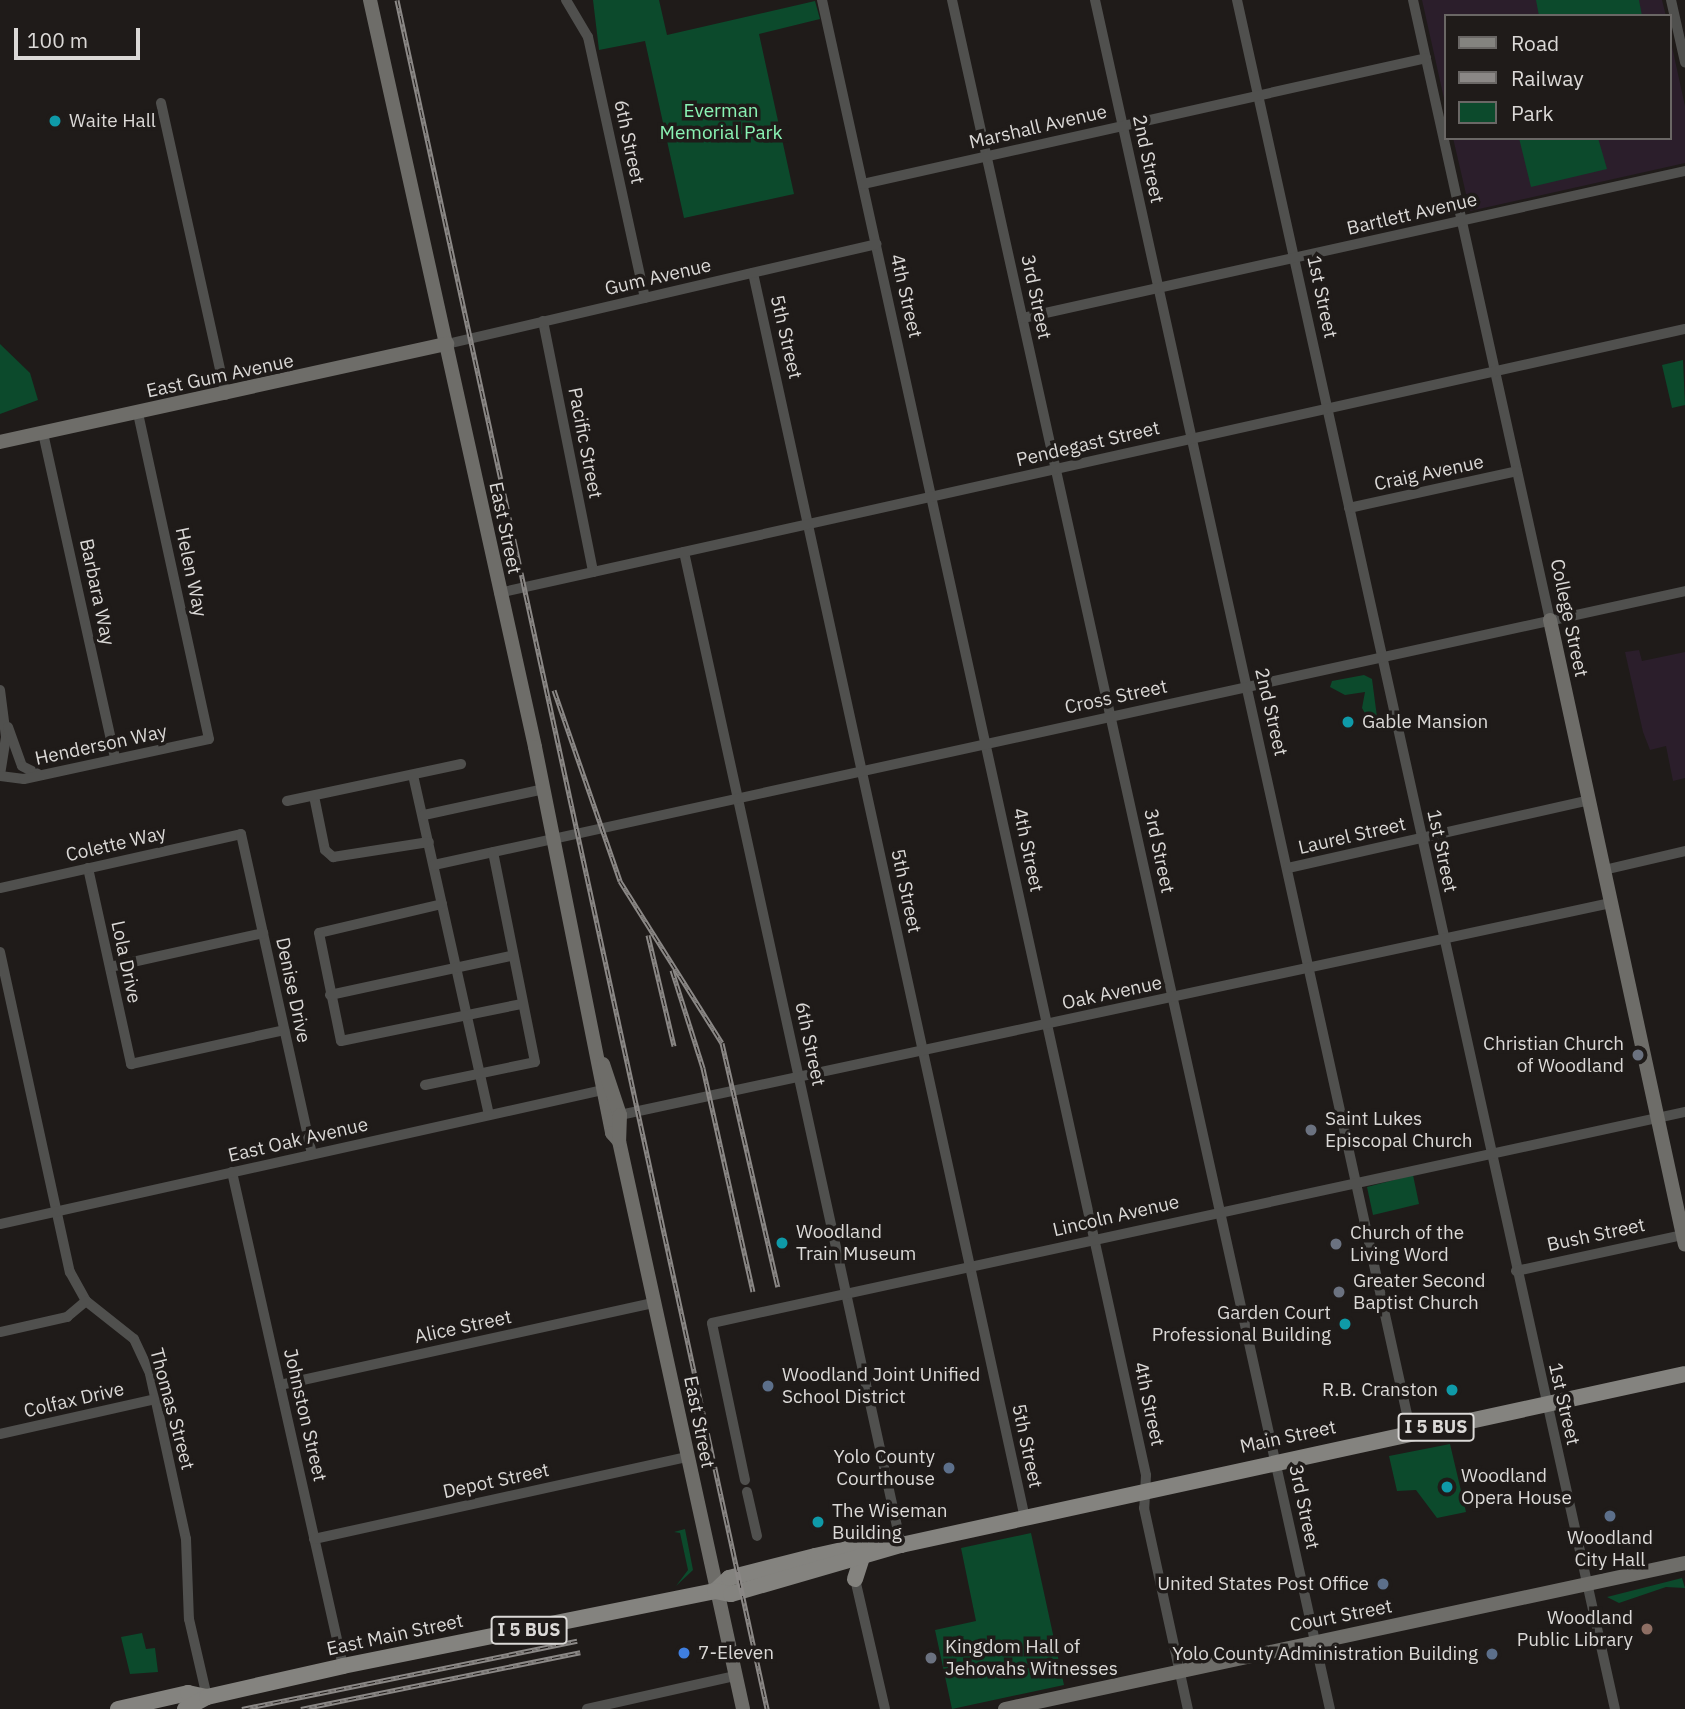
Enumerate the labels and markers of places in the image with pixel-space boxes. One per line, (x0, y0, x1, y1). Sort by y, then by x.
place label: Waite Hall (69, 110, 156, 132)
marker: Waite Hall (47, 113, 63, 129)
place label: Gable Mansion (1362, 711, 1488, 733)
marker: Gable Mansion (1340, 714, 1356, 730)
place label: Christian Church of Woodland (1483, 1033, 1624, 1077)
marker: Christian Church of Woodland (1630, 1047, 1646, 1063)
place label: Saint Lukes Episcopal Church (1325, 1108, 1473, 1152)
marker: Saint Lukes Episcopal Church (1303, 1122, 1319, 1138)
place label: Woodland Train Museum (796, 1221, 916, 1265)
place label: Church of the Living Word (1350, 1222, 1464, 1266)
marker: Woodland Train Museum (774, 1235, 790, 1251)
marker: Church of the Living Word (1328, 1236, 1344, 1252)
place label: Greater Second Baptist Church (1353, 1270, 1486, 1314)
marker: Greater Second Baptist Church (1331, 1284, 1347, 1300)
place label: Garden Court Professional Building (1152, 1302, 1331, 1346)
marker: Garden Court Professional Building (1337, 1316, 1353, 1332)
place label: Woodland Joint Unified School District (782, 1364, 980, 1408)
marker: Woodland Joint Unified School District (760, 1378, 776, 1394)
place label: R.B. Cranston (1322, 1379, 1438, 1401)
marker: R.B. Cranston (1444, 1382, 1460, 1398)
place label: Yolo County Courthouse (834, 1446, 935, 1490)
marker: Yolo County Courthouse (941, 1460, 957, 1476)
place label: Woodland Opera House (1461, 1465, 1572, 1509)
marker: Woodland Opera House (1439, 1479, 1455, 1495)
place label: The Wiseman Building (832, 1500, 947, 1544)
marker: Woodland City Hall (1602, 1508, 1618, 1524)
marker: The Wiseman Building (810, 1514, 826, 1530)
place label: Woodland City Hall (1567, 1527, 1653, 1571)
place label: United States Post Office (1157, 1573, 1369, 1595)
marker: United States Post Office (1375, 1576, 1391, 1592)
place label: Woodland Public Library (1517, 1607, 1633, 1651)
marker: Woodland Public Library (1639, 1621, 1655, 1637)
place label: Kingdom Hall of Jehovahs Witnesses (945, 1636, 1118, 1680)
place label: 7-Eleven (698, 1642, 774, 1664)
place label: Yolo County Administration Building (1172, 1643, 1478, 1665)
marker: 7-Eleven (676, 1645, 692, 1661)
marker: Yolo County Administration Building (1484, 1646, 1500, 1662)
marker: Kingdom Hall of Jehovahs Witnesses (923, 1650, 939, 1666)

